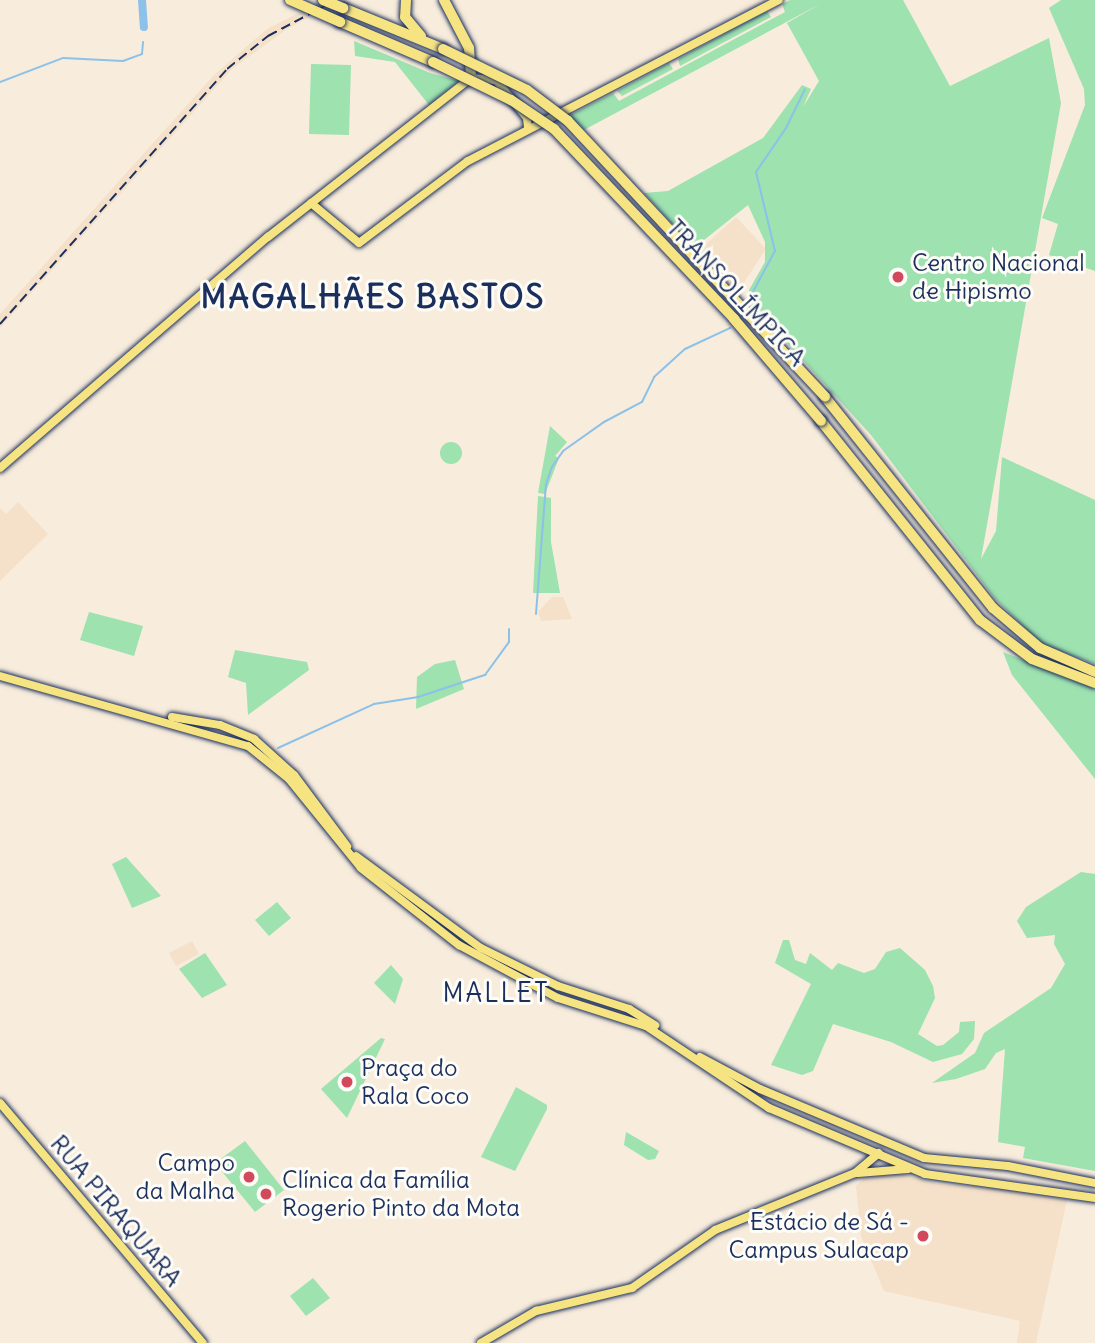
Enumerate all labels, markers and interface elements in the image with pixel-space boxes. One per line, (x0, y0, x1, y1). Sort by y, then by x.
street label: TRANSOLÍMPICA (661, 214, 811, 372)
place label: Centro Nacional de Hipismo (912, 249, 1085, 305)
marker: Centro Nacional de Hipismo (890, 269, 906, 285)
district label: MAGALHÃES BASTOS (203, 278, 543, 316)
district label: MALLET (443, 977, 549, 1009)
place label: Praça do Rala Coco (361, 1054, 469, 1110)
marker: Praça do Rala Coco (339, 1074, 355, 1090)
street label: RUA PIRAQUARA (44, 1129, 188, 1293)
place label: Campo da Malha (136, 1149, 235, 1205)
place label: Clínica da Família Rogerio Pinto da Mota (282, 1166, 520, 1222)
marker: Campo da Malha (241, 1169, 257, 1185)
marker: Clínica da Família Rogerio Pinto da Mota (256, 1184, 276, 1204)
place label: Estácio de Sá - Campus Sulacap (729, 1208, 909, 1264)
marker: Estácio de Sá - Campus Sulacap (915, 1228, 931, 1244)

